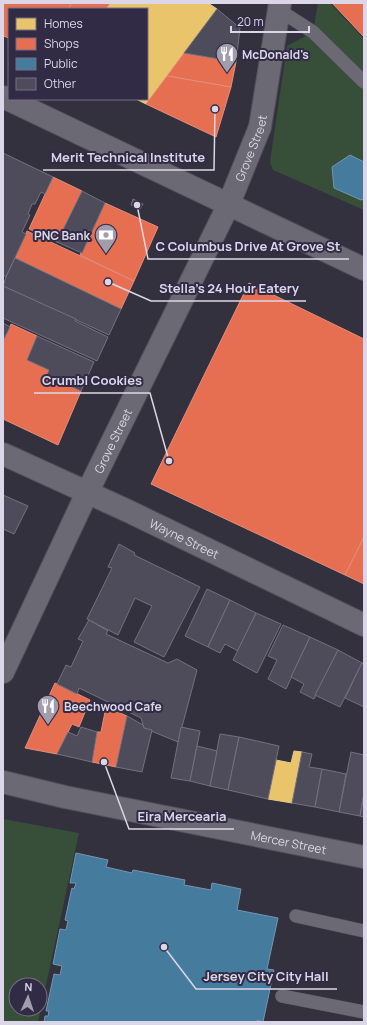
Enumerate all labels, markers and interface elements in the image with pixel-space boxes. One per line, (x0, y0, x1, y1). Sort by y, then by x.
legend (8, 8, 148, 100)
scale bar (231, 8, 309, 34)
text: 20 m (237, 13, 264, 30)
text: Homes (44, 15, 83, 32)
text: Shops (44, 35, 79, 52)
restaurant icon: McDonald's (214, 41, 240, 74)
place label: McDonald's (242, 46, 309, 63)
text: Public (44, 55, 78, 72)
text: Other (44, 75, 77, 92)
street label: Grove Street (230, 113, 270, 184)
callout: Merit Technical Institute (43, 145, 214, 170)
text: Merit Technical Institute (51, 148, 205, 166)
bank icon: PNC Bank (93, 222, 119, 255)
place label: PNC Bank (34, 227, 91, 244)
callout: C Columbus Drive At Grove St (148, 234, 349, 259)
text: C Columbus Drive At Grove St (156, 237, 341, 255)
callout: Stella's 24 Hour Eatery (151, 276, 306, 301)
text: Stella's 24 Hour Eatery (159, 279, 300, 297)
callout: Crumbl Cookies (34, 368, 150, 393)
text: Crumbl Cookies (42, 371, 142, 389)
street label: Grove Street (90, 405, 136, 476)
street label: Wayne Street (147, 514, 222, 562)
restaurant icon: Beechwood Cafe (35, 693, 61, 726)
place label: Beechwood Cafe (64, 698, 162, 715)
callout: Eira Mercearia (129, 804, 234, 829)
text: Eira Mercearia (137, 807, 227, 825)
street label: Mercer Street (249, 826, 328, 858)
callout: Jersey City City Hall (196, 964, 337, 989)
text: Jersey City City Hall (203, 967, 329, 985)
north arrow (8, 977, 48, 1017)
text: N (24, 979, 33, 994)

